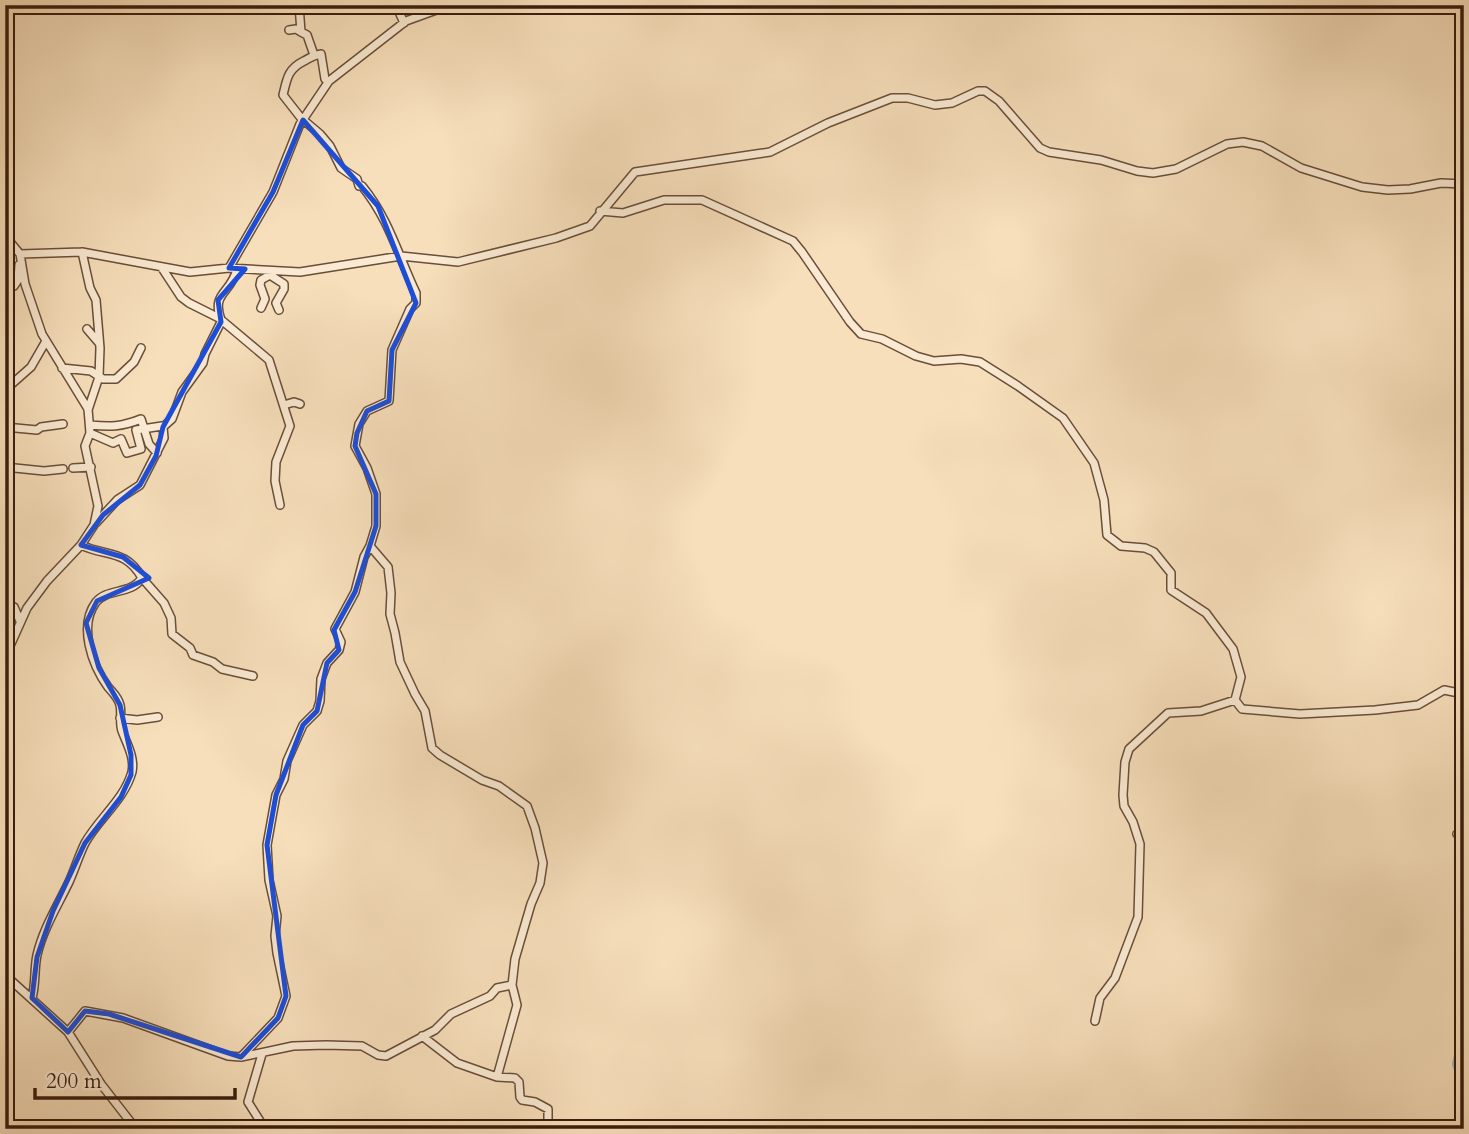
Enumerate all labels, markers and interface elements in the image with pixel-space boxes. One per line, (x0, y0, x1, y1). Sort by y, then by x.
scale bar (35, 1057, 234, 1101)
text: 200 m (46, 1067, 102, 1096)

